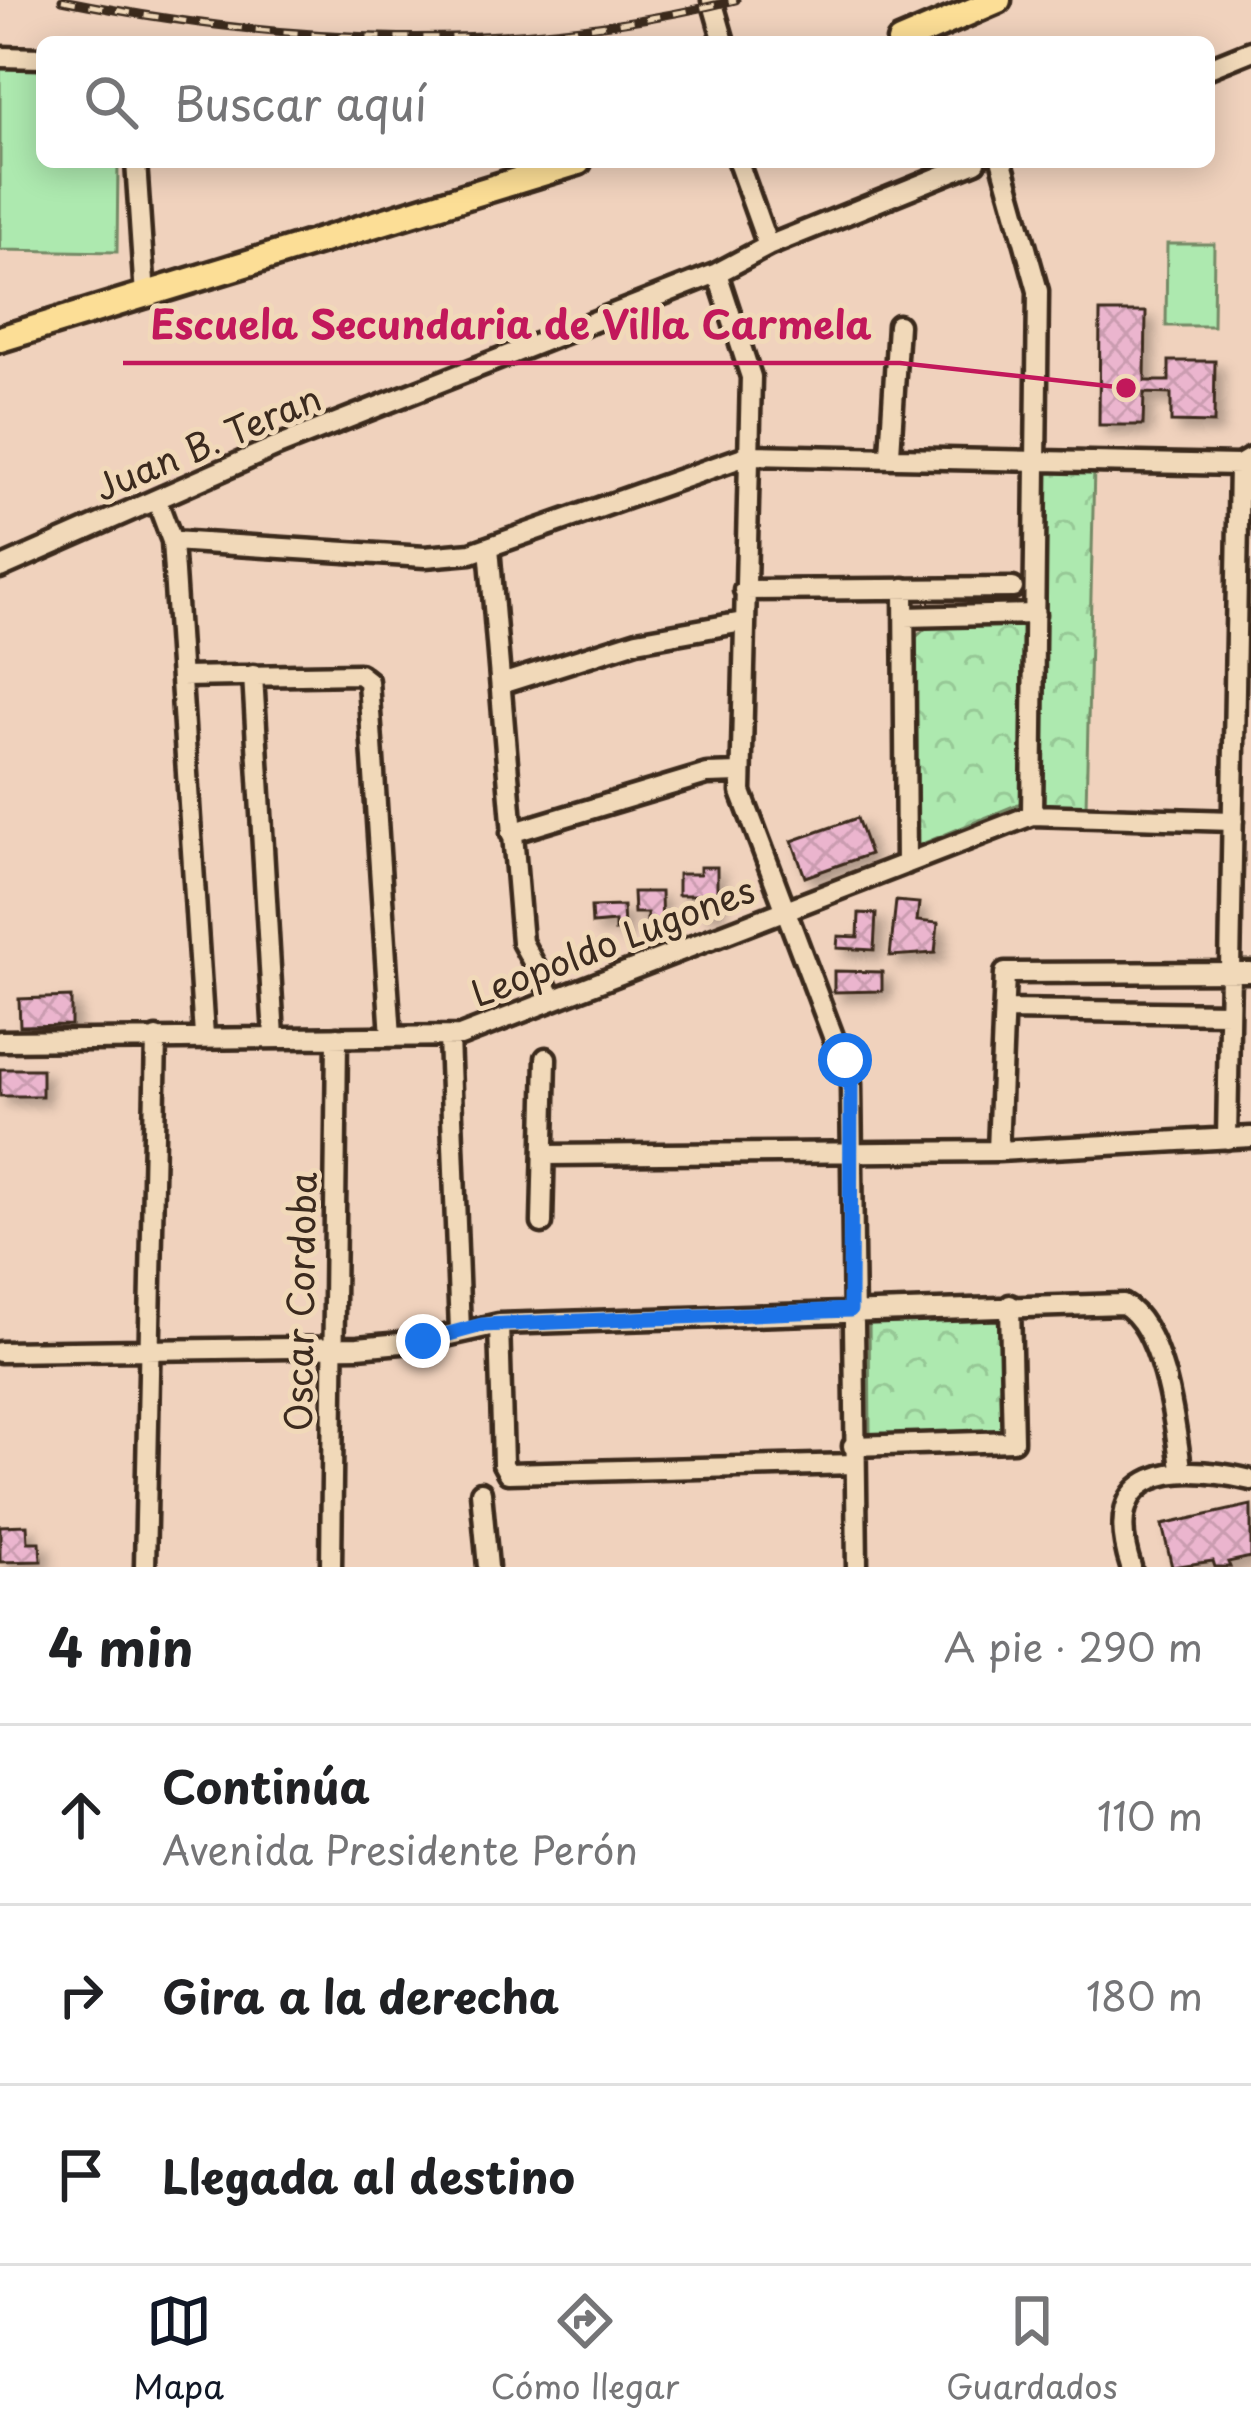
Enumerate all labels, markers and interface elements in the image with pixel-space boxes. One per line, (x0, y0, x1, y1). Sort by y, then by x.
search box (36, 36, 1215, 168)
text: Buscar aquí (174, 68, 427, 136)
icon: search (78, 69, 144, 135)
callout: Escuela Secundaria de Villa Carmela (123, 288, 900, 363)
text: Escuela Secundaria de Villa Carmela (150, 293, 872, 352)
street label: Juan B. Teran (86, 369, 329, 513)
street label: Leopoldo Lugones (463, 861, 762, 1019)
route start (818, 1033, 872, 1087)
street label: Oscar Cordoba (270, 1172, 328, 1432)
route end (396, 1314, 450, 1368)
text: 4 min (48, 1607, 193, 1684)
text: A pie · 290 m (944, 1616, 1203, 1675)
text: Continúa (162, 1751, 370, 1819)
icon: ahead (48, 1782, 114, 1848)
text: 110 m (1097, 1785, 1203, 1844)
text: Avenida Presidente Perón (162, 1819, 638, 1878)
text: Gira a la derecha (162, 1961, 559, 2029)
icon: right (48, 1962, 114, 2028)
text: 180 m (1086, 1965, 1203, 2024)
text: Llegada al destino (162, 2141, 575, 2209)
icon: arrive (48, 2142, 114, 2208)
tab: Mapa (133, 2288, 224, 2410)
tab: Cómo llegar (491, 2288, 679, 2410)
tab: Guardados (946, 2288, 1118, 2410)

